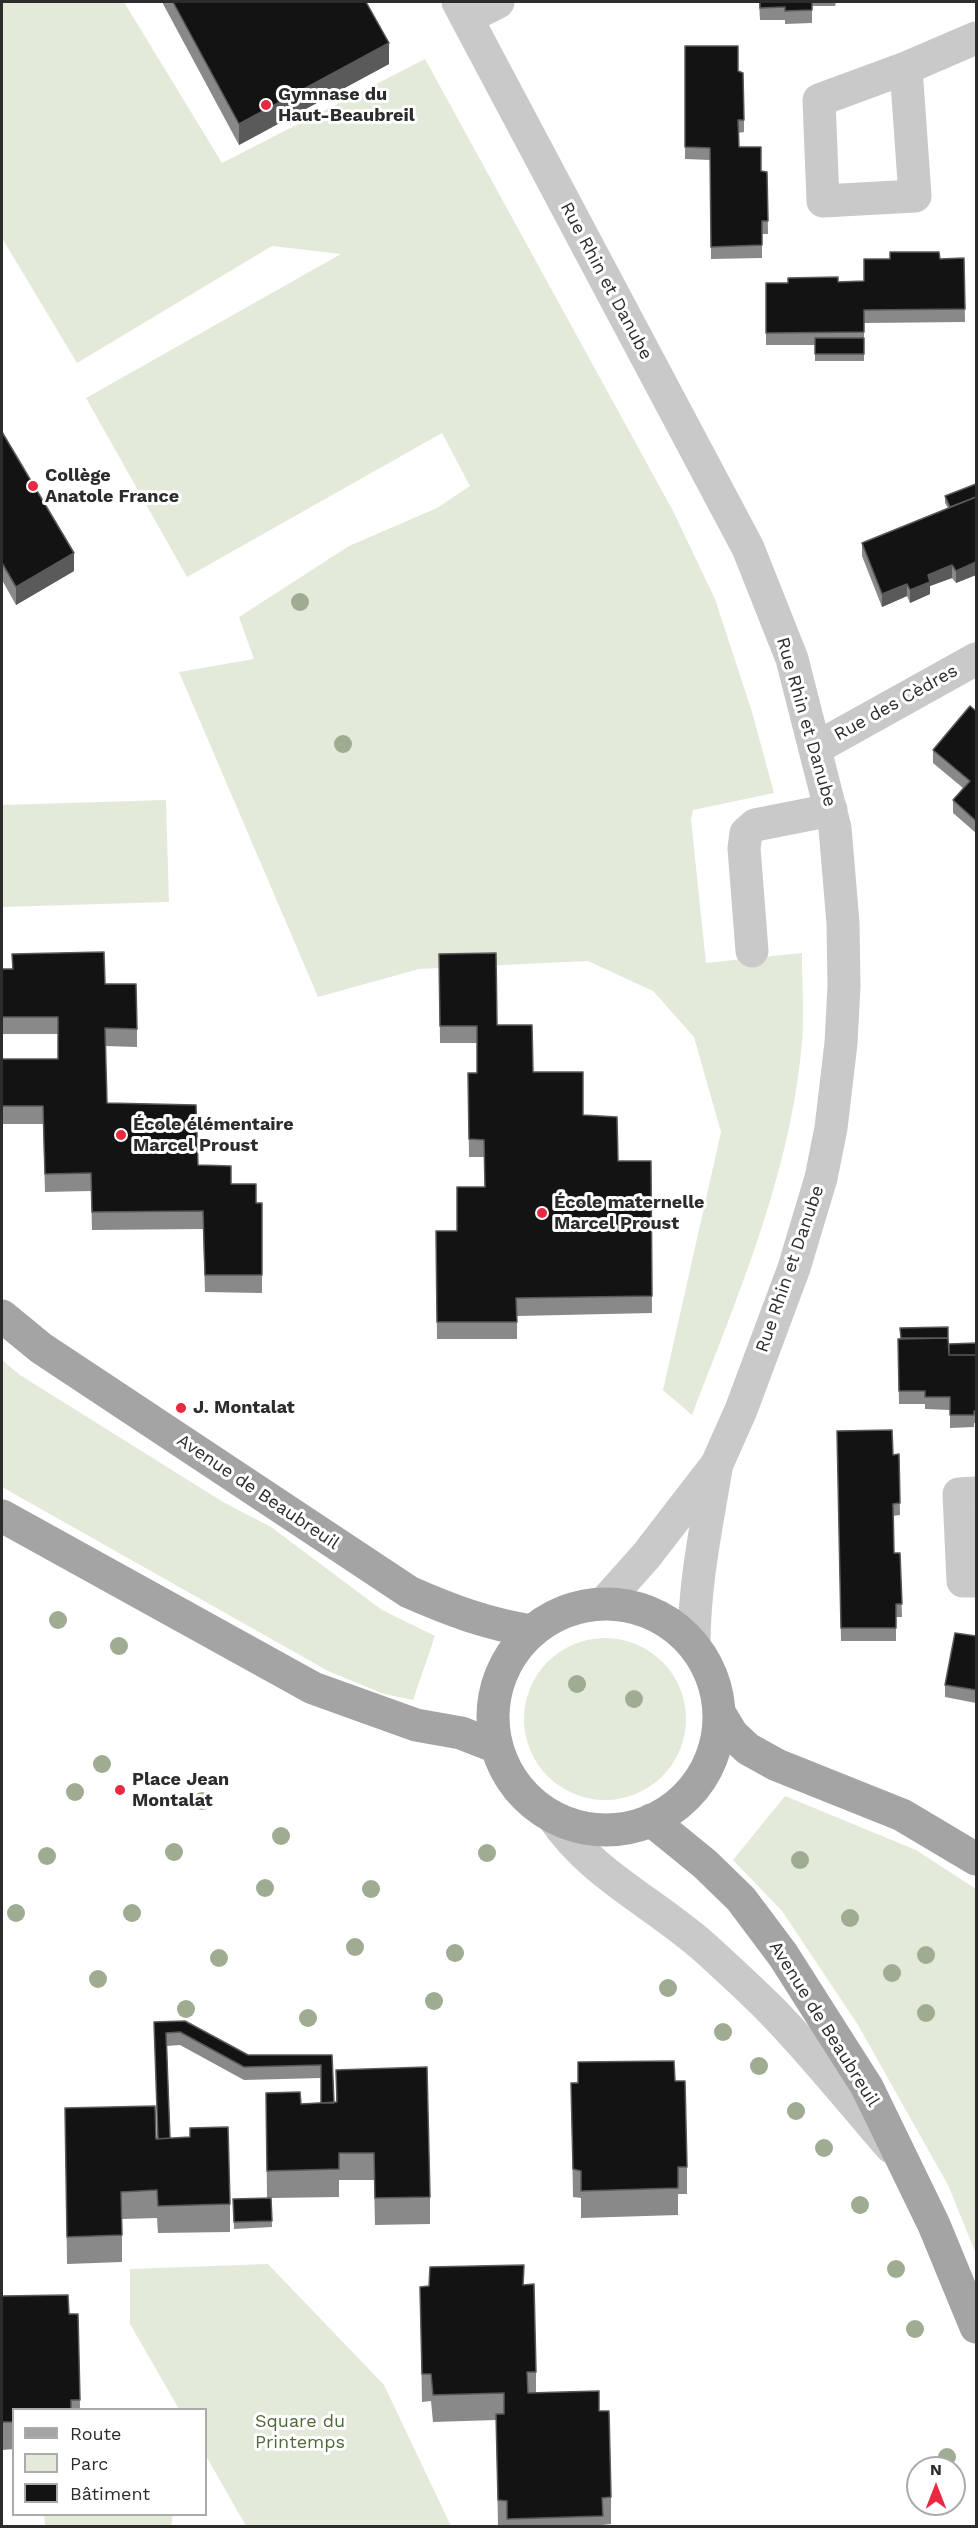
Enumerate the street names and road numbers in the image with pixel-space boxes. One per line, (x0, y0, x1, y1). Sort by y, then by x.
street label: Rue Rhin et Danube (555, 199, 657, 363)
street label: Rue Rhin et Danube (771, 635, 841, 809)
street label: Rue des Cèdres (831, 660, 961, 746)
street label: Rue Rhin et Danube (751, 1183, 829, 1355)
street label: Avenue de Beaubreuil (173, 1430, 343, 1554)
street label: Avenue de Beaubreuil (764, 1937, 884, 2111)

